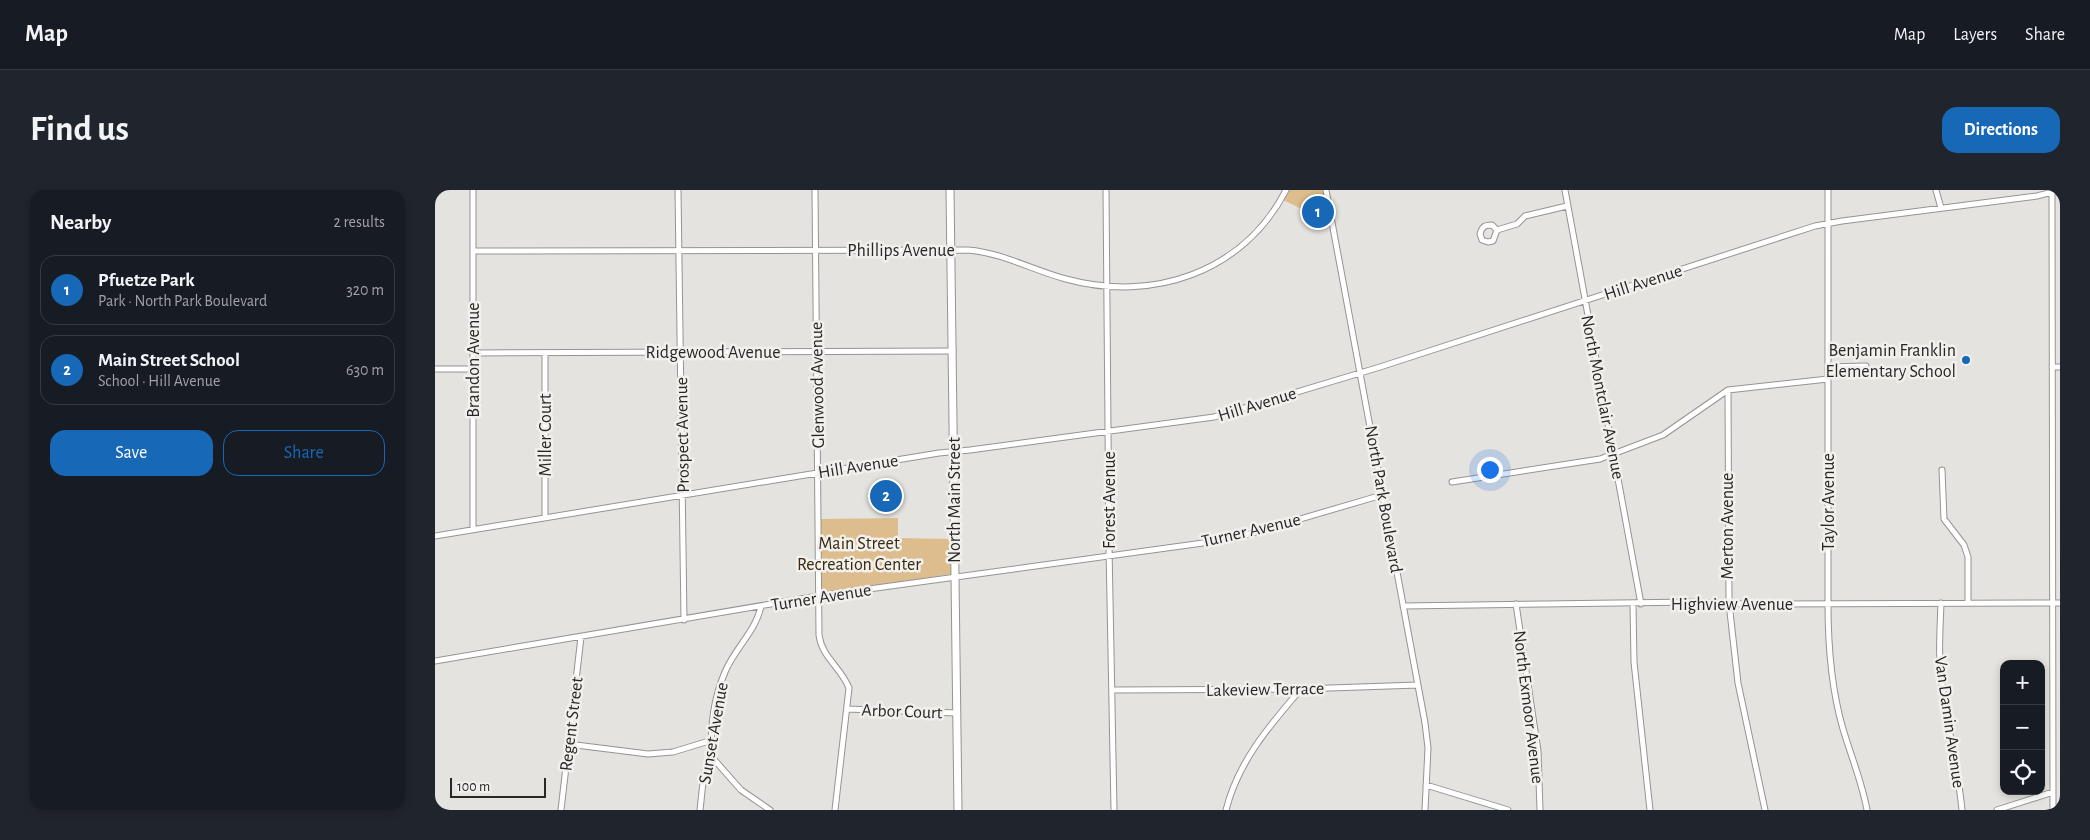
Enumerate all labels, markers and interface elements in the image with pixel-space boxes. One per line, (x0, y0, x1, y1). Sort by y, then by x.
text: Map (25, 22, 68, 46)
text: Map (1894, 26, 1925, 44)
text: Layers (1953, 26, 1997, 44)
text: Share (2025, 26, 2065, 44)
button: Directions (1942, 107, 2060, 153)
text: Find us (30, 112, 129, 147)
pin: 1 (1302, 193, 1334, 231)
text: Nearby (50, 212, 111, 233)
text: 2 results (333, 214, 385, 230)
street label: Phillips Avenue (847, 242, 955, 260)
street label: Hill Avenue (1602, 262, 1685, 304)
text: Pfuetze Park (98, 271, 195, 290)
text: 1 (64, 282, 70, 298)
text: 320 m (346, 282, 384, 298)
text: Park · North Park Boulevard (98, 293, 267, 309)
street label: Brandon Avenue (465, 302, 483, 418)
street label: North Montclair Avenue (1577, 313, 1627, 481)
street label: Glenwood Avenue (808, 322, 828, 448)
place label: Benjamin Franklin Elementary School (1826, 342, 1956, 381)
street label: Ridgewood Avenue (645, 344, 781, 362)
text: Main Street School (98, 351, 240, 370)
marker: Benjamin Franklin Elementary School (1960, 354, 1972, 366)
text: 2 (63, 362, 71, 378)
text: 630 m (346, 362, 384, 378)
text: School · Hill Avenue (98, 373, 220, 389)
street label: Prospect Avenue (673, 377, 693, 493)
street label: Hill Avenue (1216, 385, 1299, 425)
street label: Miller Court (537, 393, 555, 476)
street label: North Park Boulevard (1361, 424, 1405, 574)
button: Save (50, 430, 213, 476)
button: Share (223, 430, 385, 476)
street label: North Main Street (946, 437, 964, 563)
street label: Forest Avenue (1101, 451, 1119, 549)
street label: Hill Avenue (817, 452, 900, 482)
street label: Taylor Avenue (1820, 453, 1838, 551)
your location (1477, 457, 1503, 483)
street label: Merton Avenue (1719, 473, 1737, 579)
pin: 2 (870, 477, 902, 515)
street label: Turner Avenue (1200, 511, 1303, 551)
park label: Main Street Recreation Center (797, 535, 921, 574)
street label: Turner Avenue (770, 581, 873, 615)
street label: Highview Avenue (1671, 596, 1793, 614)
street label: North Exmoor Avenue (1510, 630, 1546, 785)
street label: Van Damin Avenue (1931, 655, 1967, 789)
map controls (2000, 660, 2045, 795)
button: + (2000, 660, 2045, 705)
street label: Regent Street (557, 676, 587, 772)
street label: Lakeview Terrace (1206, 680, 1324, 700)
street label: Sunset Avenue (696, 681, 732, 785)
street label: Arbor Court (861, 702, 943, 722)
button: − (2000, 705, 2045, 750)
button: locate (2000, 750, 2045, 795)
scale bar (450, 775, 546, 798)
text: 100 m (457, 780, 490, 794)

